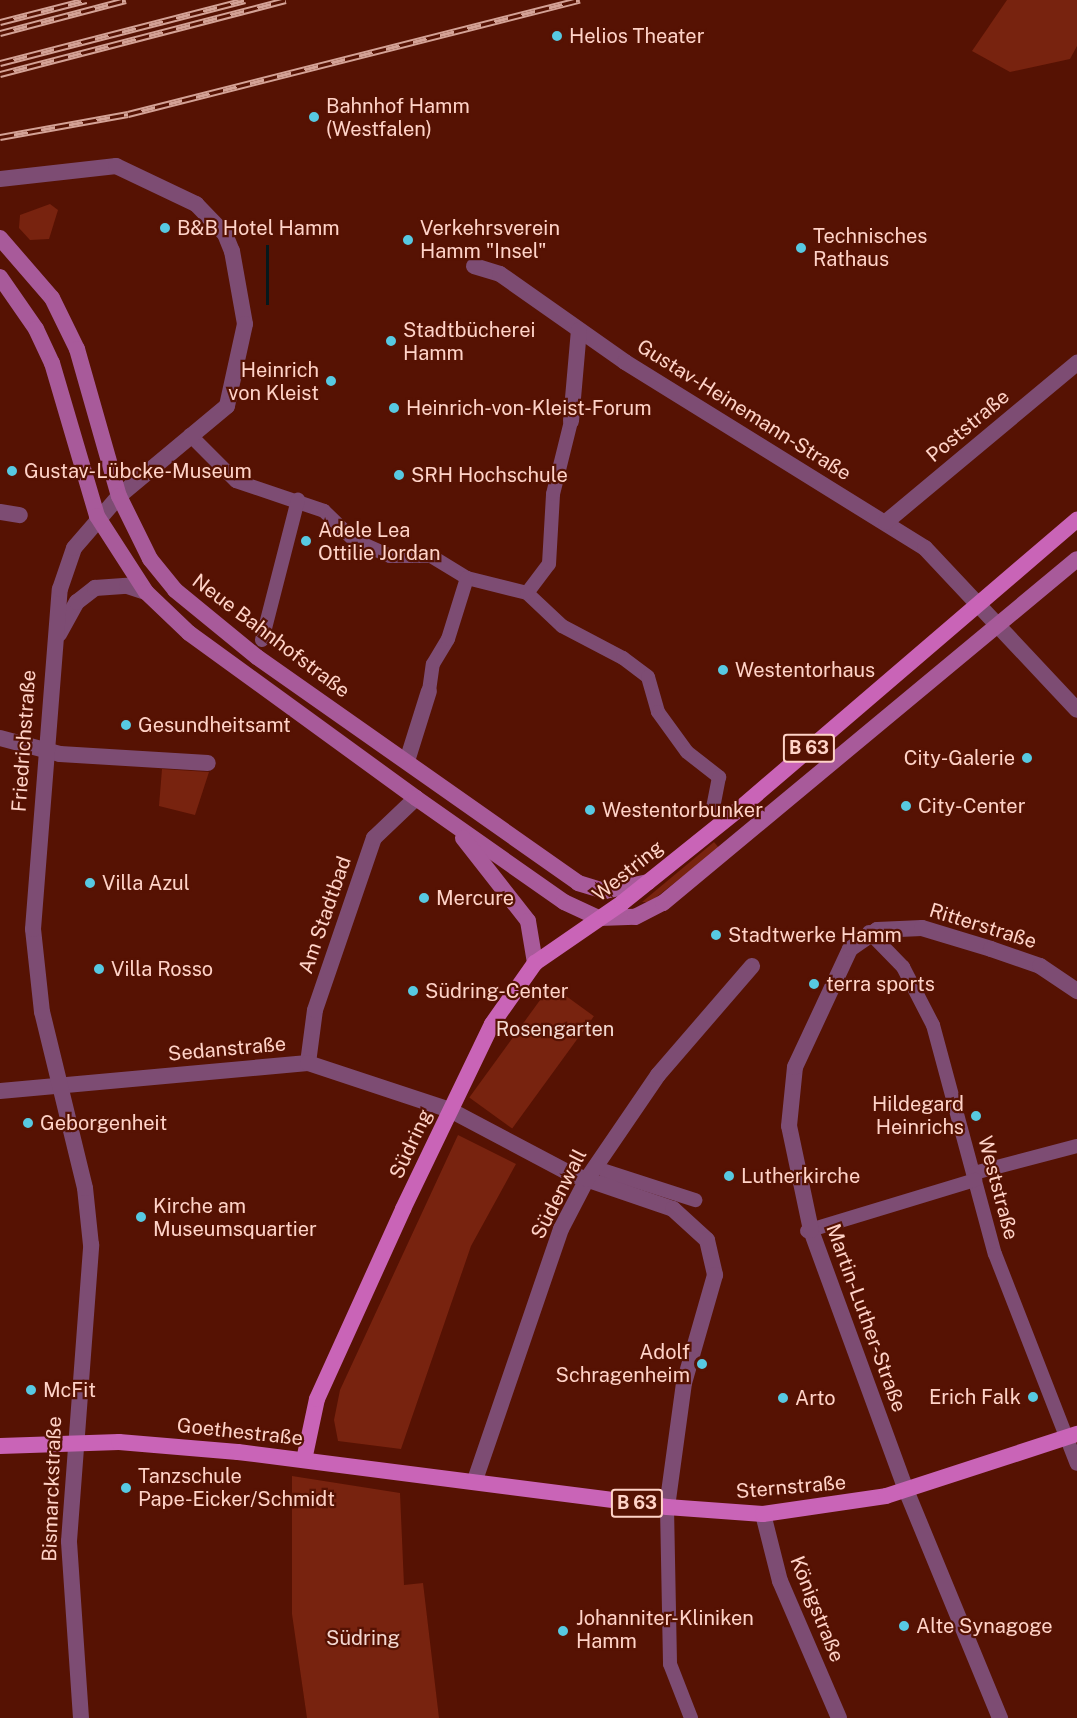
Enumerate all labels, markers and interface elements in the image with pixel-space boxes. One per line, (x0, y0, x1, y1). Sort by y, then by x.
place label: Helios Theater (569, 24, 705, 48)
marker: Helios Theater (550, 29, 564, 43)
place label: Bahnhof Hamm (Westfalen) (326, 94, 470, 141)
marker: Bahnhof Hamm (Westfalen) (307, 110, 321, 124)
place label: B&B Hotel Hamm (177, 216, 339, 240)
place label: Verkehrsverein Hamm "Insel" (420, 216, 560, 263)
marker: B&B Hotel Hamm (158, 221, 172, 235)
place label: Technisches Rathaus (813, 225, 927, 272)
marker: Verkehrsverein Hamm "Insel" (401, 233, 415, 247)
marker: Technisches Rathaus (794, 241, 808, 255)
place label: Stadtbücherei Hamm (403, 318, 536, 365)
marker: Stadtbücherei Hamm (384, 334, 398, 348)
street label: Gustav-Heinemann-Straße (633, 334, 855, 486)
place label: Heinrich von Kleist (228, 358, 319, 405)
marker: Heinrich von Kleist (324, 374, 338, 388)
street label: Poststraße (922, 384, 1014, 468)
place label: Heinrich-von-Kleist-Forum (406, 396, 652, 420)
marker: Heinrich-von-Kleist-Forum (387, 401, 401, 415)
place label: Gustav-Lübcke-Museum (24, 459, 252, 483)
place label: SRH Hochschule (411, 463, 568, 487)
marker: Gustav-Lübcke-Museum (5, 464, 19, 478)
marker: SRH Hochschule (392, 468, 406, 482)
place label: Adele Lea Ottilie Jordan (318, 518, 441, 565)
marker: Adele Lea Ottilie Jordan (299, 534, 313, 548)
street label: Neue Bahnhofstraße (187, 569, 355, 703)
place label: Westentorhaus (735, 658, 875, 682)
marker: Westentorhaus (716, 663, 730, 677)
street label: Friedrichstraße (7, 669, 41, 813)
place label: Gesundheitsamt (138, 713, 291, 737)
marker: Gesundheitsamt (119, 718, 133, 732)
road number: B 63 (782, 733, 836, 763)
place label: City-Galerie (904, 746, 1015, 770)
marker: City-Galerie (1020, 751, 1034, 765)
place label: City-Center (918, 794, 1025, 818)
place label: Westentorbunker (602, 798, 763, 822)
marker: City-Center (899, 799, 913, 813)
marker: Westentorbunker (583, 803, 597, 817)
street label: Westring (588, 835, 668, 907)
street label: Am Stadtbad (294, 853, 356, 977)
place label: Villa Azul (102, 871, 190, 895)
marker: Villa Azul (83, 876, 97, 890)
place label: Mercure (436, 886, 514, 910)
marker: Mercure (417, 891, 431, 905)
street label: Ritterstraße (926, 898, 1040, 954)
place label: Stadtwerke Hamm (728, 923, 902, 947)
marker: Stadtwerke Hamm (709, 928, 723, 942)
place label: Villa Rosso (111, 957, 213, 981)
marker: Villa Rosso (92, 962, 106, 976)
place label: terra sports (826, 972, 935, 996)
marker: terra sports (807, 977, 821, 991)
place label: Südring-Center (425, 979, 569, 1003)
marker: Südring-Center (406, 984, 420, 998)
park label: Rosengarten (496, 1017, 614, 1041)
street label: Sedanstraße (167, 1032, 287, 1066)
place label: Hildegard Heinrichs (872, 1092, 964, 1139)
street label: Südring (384, 1105, 438, 1183)
marker: Hildegard Heinrichs (969, 1109, 983, 1123)
place label: Geborgenheit (40, 1111, 167, 1135)
marker: Geborgenheit (21, 1116, 35, 1130)
street label: Weststraße (973, 1134, 1023, 1242)
street label: Südenwall (526, 1145, 592, 1243)
place label: Lutherkirche (741, 1164, 860, 1188)
marker: Lutherkirche (722, 1169, 736, 1183)
place label: Kirche am Museumsquartier (153, 1194, 317, 1241)
marker: Kirche am Museumsquartier (134, 1210, 148, 1224)
street label: Martin-Luther-Straße (821, 1221, 911, 1415)
place label: Adolf Schragenheim (556, 1340, 690, 1387)
marker: Adolf Schragenheim (695, 1357, 709, 1371)
place label: McFit (43, 1378, 96, 1402)
marker: McFit (24, 1383, 38, 1397)
place label: Erich Falk (929, 1385, 1021, 1409)
place label: Arto (795, 1386, 836, 1410)
marker: Erich Falk (1026, 1390, 1040, 1404)
marker: Arto (776, 1391, 790, 1405)
street label: Goethestraße (176, 1413, 304, 1451)
street label: Bismarckstraße (37, 1416, 67, 1562)
place label: Tanzschule Pape-Eicker/Schmidt (138, 1464, 335, 1511)
street label: Sternstraße (735, 1470, 847, 1504)
marker: Tanzschule Pape-Eicker/Schmidt (119, 1481, 133, 1495)
road number: B 63 (610, 1488, 664, 1518)
street label: Königstraße (785, 1552, 849, 1666)
place label: Johanniter-Kliniken Hamm (576, 1607, 754, 1654)
place label: Alte Synagoge (916, 1614, 1053, 1638)
marker: Alte Synagoge (897, 1619, 911, 1633)
marker: Johanniter-Kliniken Hamm (554, 1622, 572, 1640)
park label: Südring (326, 1626, 400, 1650)

